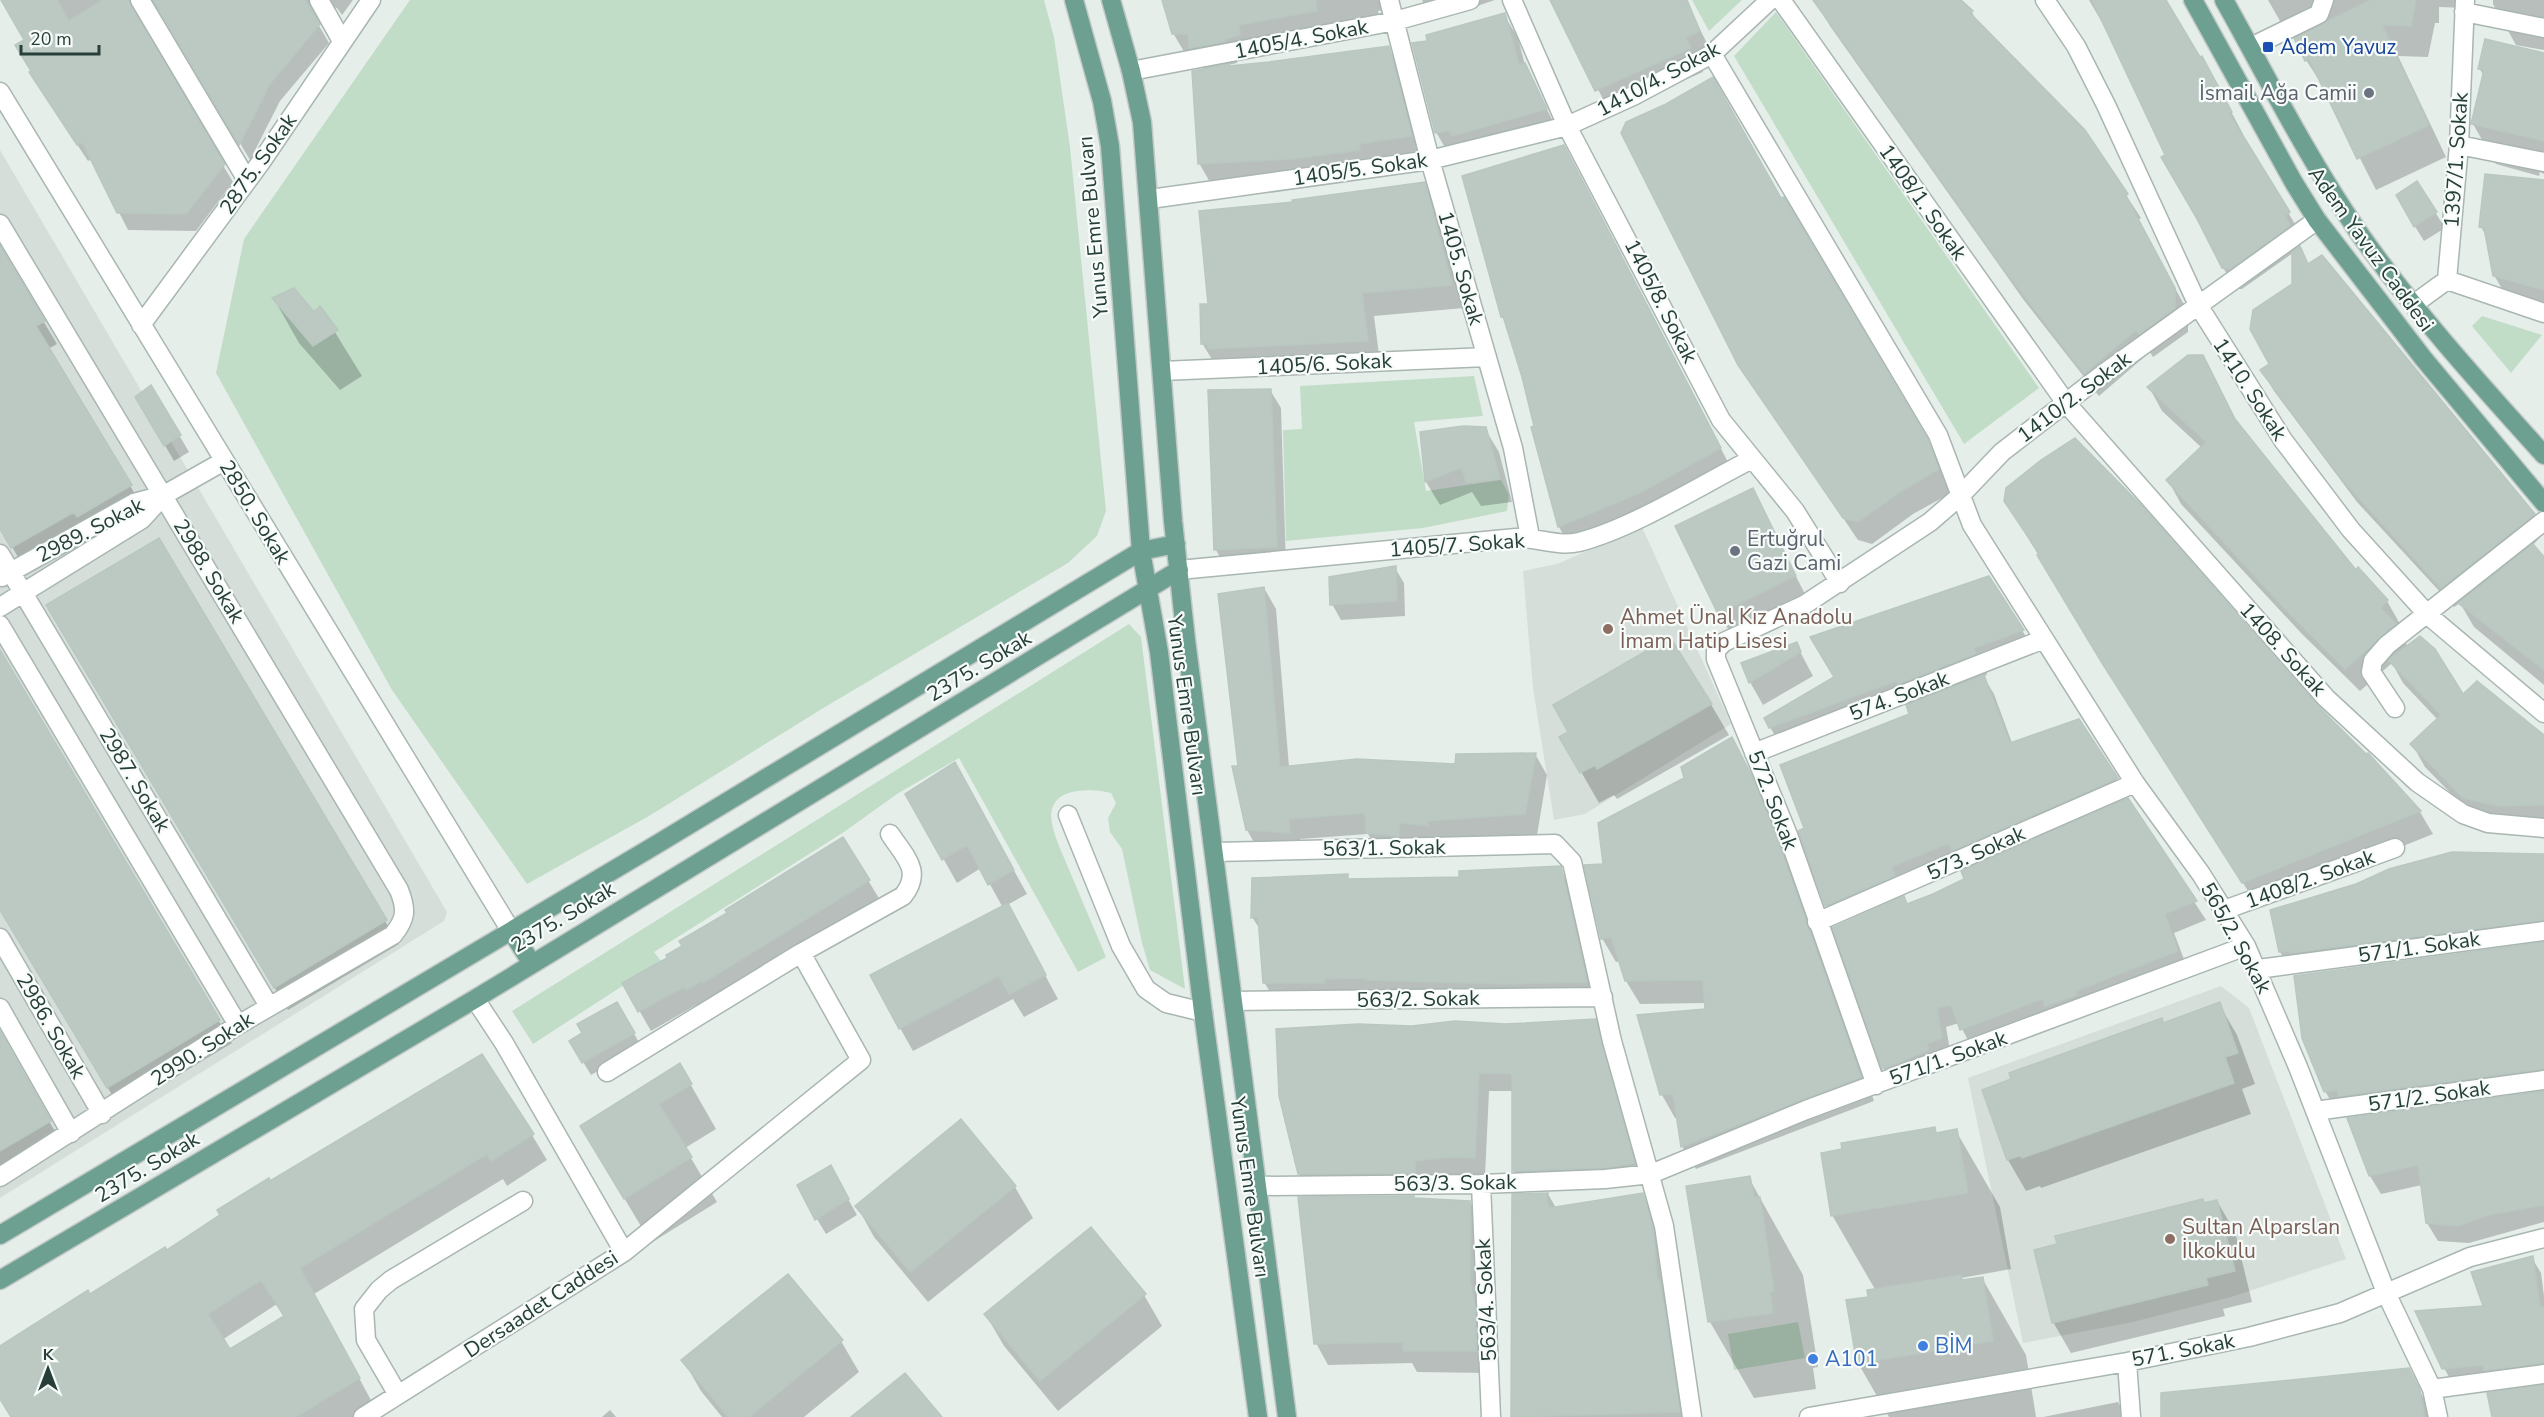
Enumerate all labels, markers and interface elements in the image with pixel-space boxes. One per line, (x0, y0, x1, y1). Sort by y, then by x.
street label: 1405/4. Sokak (1232, 12, 1371, 66)
scale bar (21, 18, 99, 56)
text: 20 m (30, 27, 72, 51)
place label: Adem Yavuz (2280, 33, 2397, 61)
street label: 1410/4. Sokak (1591, 35, 1725, 123)
marker: Adem Yavuz (2261, 40, 2275, 54)
place label: İsmail Ağa Camii (2199, 79, 2357, 107)
marker: İsmail Ağa Camii (2362, 86, 2376, 100)
street label: 1397/1. Sokak (2437, 91, 2475, 229)
street label: 2875. Sokak (213, 108, 303, 220)
street label: Yunus Emre Bulvarı (1071, 135, 1115, 320)
street label: 1408/1. Sokak (1873, 138, 1974, 266)
street label: 1405/5. Sokak (1291, 146, 1430, 192)
street label: Adem Yavuz Caddesi (2302, 161, 2440, 337)
street label: 1405. Sokak (1431, 208, 1491, 329)
street label: 1405/8. Sokak (1618, 234, 1705, 368)
street label: 1410. Sokak (2206, 332, 2294, 446)
street label: 1410/2. Sokak (2011, 345, 2137, 449)
street label: 1405/6. Sokak (1255, 346, 1393, 382)
street label: 2850. Sokak (213, 455, 297, 570)
street label: 2989. Sokak (31, 491, 149, 569)
street label: 2988. Sokak (167, 514, 251, 629)
place label: Ertuğrul Gazi Cami (1747, 525, 1841, 577)
street label: 1405/7. Sokak (1388, 526, 1526, 564)
marker: Ertuğrul Gazi Cami (1728, 544, 1742, 558)
street label: 1408. Sokak (2233, 596, 2333, 702)
place label: Ahmet Ünal Kız Anadolu İmam Hatip Lisesi (1620, 603, 1852, 655)
street label: Yunus Emre Bulvarı (1160, 612, 1214, 797)
marker: Ahmet Ünal Kız Anadolu İmam Hatip Lisesi (1601, 622, 1615, 636)
street label: 2375. Sokak (922, 624, 1037, 708)
street label: 574. Sokak (1845, 664, 1953, 728)
street label: 2987. Sokak (93, 723, 177, 838)
street label: 572. Sokak (1741, 746, 1805, 854)
street label: 573. Sokak (1923, 819, 2030, 887)
street label: 563/1. Sokak (1322, 833, 1446, 863)
street label: 1408/2. Sokak (2241, 842, 2379, 915)
street label: 2375. Sokak (506, 875, 621, 959)
street label: 565/2. Sokak (2194, 877, 2278, 999)
street label: 571/1. Sokak (2356, 924, 2482, 969)
street label: 2986. Sokak (10, 968, 93, 1084)
street label: 563/2. Sokak (1356, 984, 1480, 1014)
street label: 2990. Sokak (145, 1005, 259, 1093)
street label: 571/1. Sokak (1885, 1024, 2011, 1092)
street label: 571/2. Sokak (2366, 1073, 2492, 1118)
street label: Yunus Emre Bulvarı (1223, 1094, 1277, 1279)
street label: 2375. Sokak (90, 1125, 205, 1209)
street label: 563/3. Sokak (1393, 1168, 1517, 1198)
place label: Sultan Alparslan İlkokulu (2182, 1213, 2340, 1265)
marker: Sultan Alparslan İlkokulu (2163, 1232, 2177, 1246)
street label: 563/4. Sokak (1469, 1237, 1503, 1362)
street label: Dersaadet Caddesi (459, 1244, 623, 1364)
street label: 571. Sokak (2129, 1326, 2237, 1374)
place label: BİM (1935, 1332, 1973, 1360)
north arrow (18, 1339, 78, 1399)
marker: BİM (1916, 1339, 1930, 1353)
text: K (43, 1344, 55, 1366)
place label: A101 (1825, 1345, 1878, 1373)
marker: A101 (1806, 1352, 1820, 1366)

